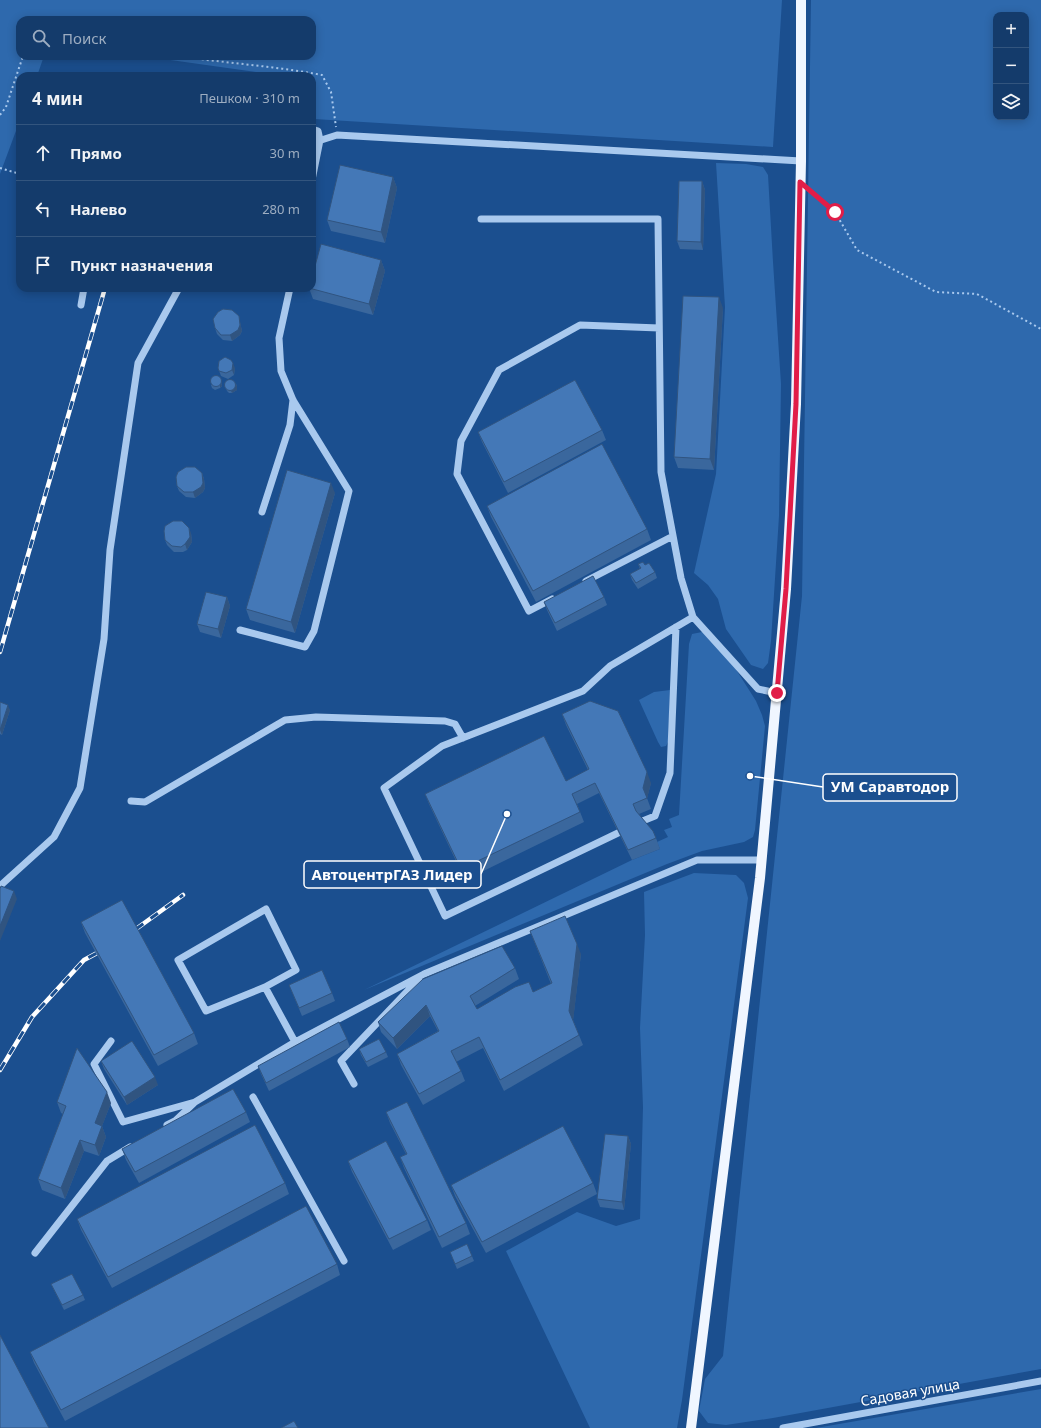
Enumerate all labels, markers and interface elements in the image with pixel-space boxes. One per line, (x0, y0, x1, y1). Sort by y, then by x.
map controls (993, 12, 1029, 120)
button: + (993, 12, 1029, 48)
search box (16, 16, 316, 60)
icon: search (30, 27, 52, 49)
text: Поиск (62, 28, 107, 48)
button: − (993, 48, 1029, 84)
button: layers (993, 84, 1029, 120)
text: 4 мин (32, 87, 83, 110)
text: Пешком · 310 m (199, 89, 300, 107)
icon: ahead (32, 142, 54, 164)
text: Прямо (70, 143, 122, 163)
text: 30 m (270, 144, 300, 162)
icon: left (32, 198, 54, 220)
text: Налево (70, 199, 127, 219)
text: 280 m (262, 200, 300, 218)
route start (826, 203, 844, 221)
icon: arrive (32, 254, 54, 276)
text: Пункт назначения (70, 255, 213, 275)
route end (768, 684, 786, 702)
callout: УМ Саравтодор (823, 774, 957, 801)
text: УМ Саравтодор (831, 776, 949, 796)
callout: АвтоцентрГАЗ Лидер (304, 861, 481, 888)
text: АвтоцентрГАЗ Лидер (312, 864, 472, 884)
street label: Садовая улица (859, 1374, 961, 1410)

